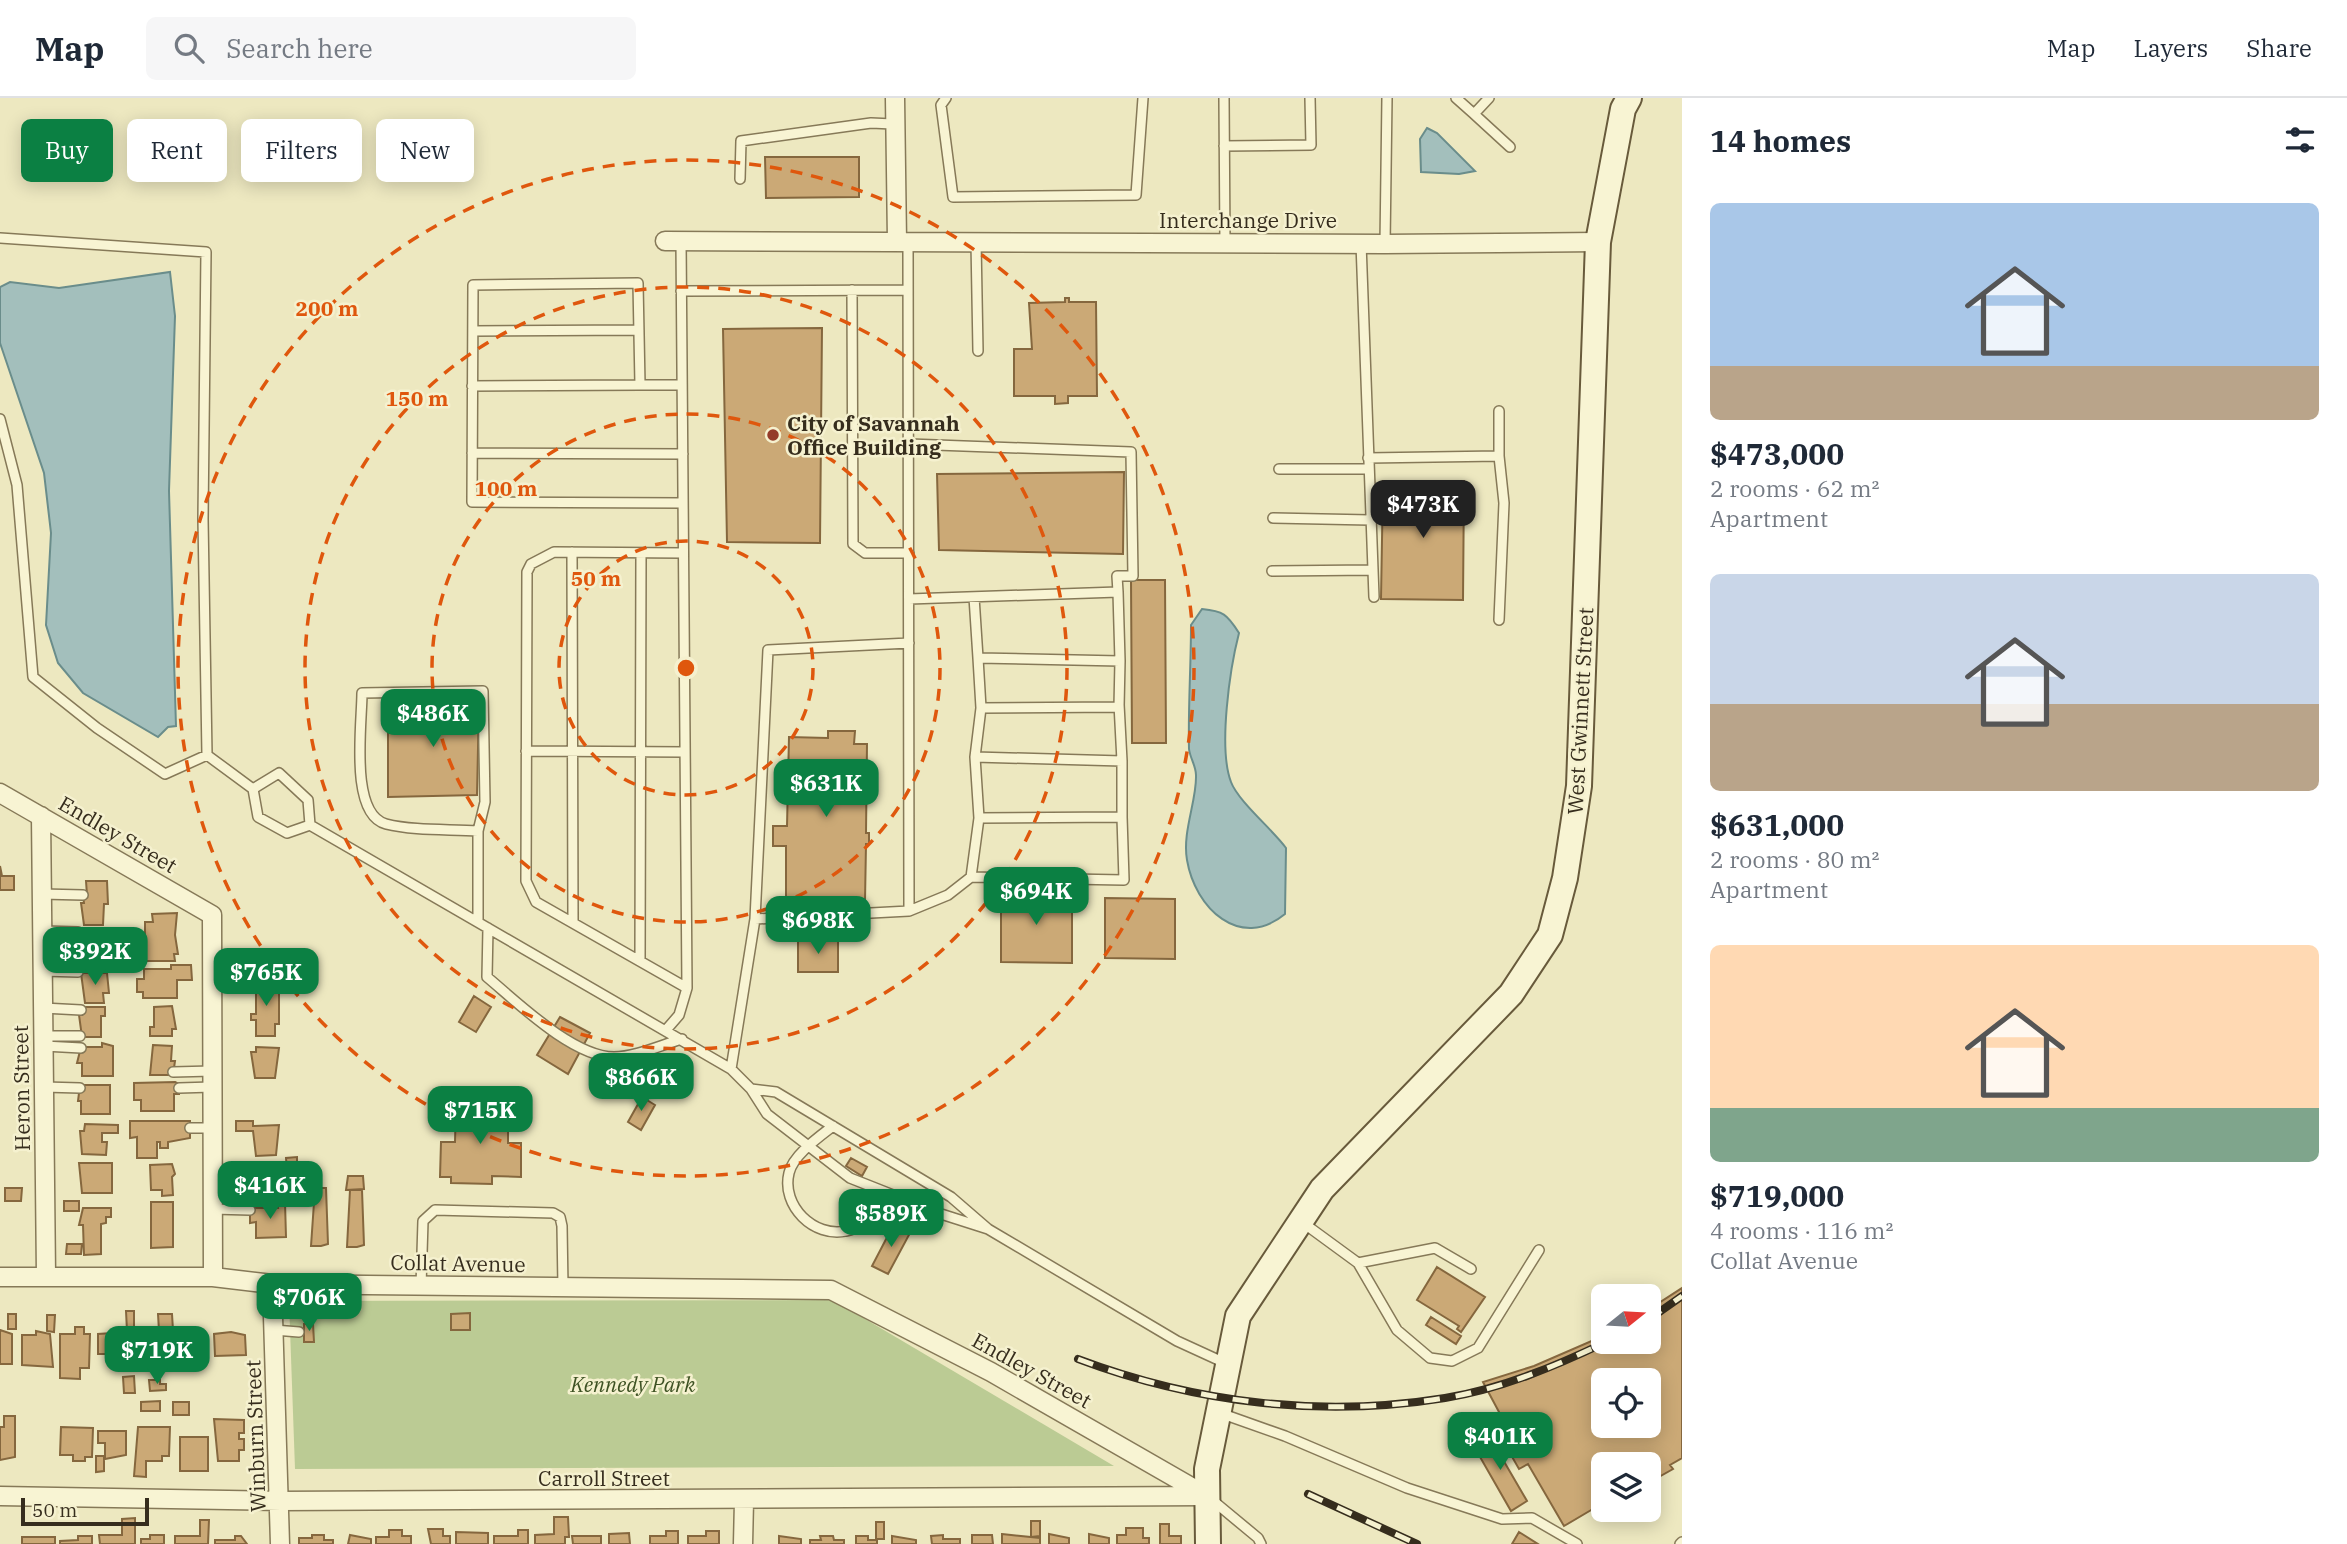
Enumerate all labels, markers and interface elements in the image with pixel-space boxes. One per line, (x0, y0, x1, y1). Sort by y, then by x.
search box (146, 17, 636, 80)
text: Map (35, 27, 104, 70)
icon: search (170, 29, 208, 67)
text: Search here (226, 31, 373, 65)
text: Map (2047, 32, 2095, 64)
text: Layers (2133, 32, 2208, 64)
text: Share (2246, 32, 2312, 64)
chip: Buy (21, 119, 113, 182)
chip: Rent (127, 119, 227, 182)
chip: Filters (241, 119, 362, 182)
chip: New (376, 119, 474, 182)
text: 14 homes (1710, 121, 1851, 160)
icon: filters (2281, 121, 2319, 159)
street label: Interchange Drive (1159, 206, 1337, 234)
icon: home (1952, 248, 2078, 374)
text: 200 m (295, 294, 359, 322)
text: 150 m (385, 384, 449, 412)
place label: City of Savannah Office Building (787, 409, 960, 461)
marker: City of Savannah Office Building (765, 427, 781, 443)
text: $473,000 (1710, 434, 1844, 473)
text: 2 rooms · 62 m² (1710, 473, 1880, 503)
text: 100 m (474, 474, 538, 502)
pin: $473K (1374, 480, 1472, 540)
text: $473K (1387, 488, 1459, 518)
text: Apartment (1710, 503, 1828, 533)
text: 50 m (571, 564, 621, 592)
street label: West Gwinnett Street (1561, 607, 1599, 815)
icon: home (1952, 619, 2078, 745)
centre of rings (674, 656, 698, 680)
pin: $486K (384, 690, 482, 749)
text: $486K (397, 697, 469, 727)
pin: $631K (777, 760, 875, 819)
text: $631K (790, 767, 862, 797)
street label: Endley Street (54, 789, 182, 879)
text: $631,000 (1710, 805, 1844, 844)
text: 2 rooms · 80 m² (1710, 844, 1880, 874)
pin: $694K (987, 868, 1085, 927)
text: Apartment (1710, 874, 1828, 904)
text: $694K (1000, 875, 1072, 905)
pin: $698K (769, 896, 867, 956)
text: $698K (782, 904, 854, 934)
pin: $392K (46, 928, 144, 987)
text: $392K (59, 935, 131, 965)
pin: $765K (217, 948, 315, 1008)
text: $765K (230, 956, 302, 986)
icon: home (1952, 990, 2078, 1116)
street label: Heron Street (6, 1025, 36, 1151)
pin: $866K (592, 1054, 690, 1113)
text: $866K (605, 1061, 677, 1091)
pin: $715K (431, 1086, 529, 1146)
text: $715K (444, 1094, 516, 1124)
pin: $416K (221, 1162, 319, 1221)
text: $416K (234, 1169, 306, 1199)
text: $719,000 (1710, 1176, 1844, 1215)
pin: $589K (842, 1190, 940, 1249)
text: $589K (855, 1197, 927, 1227)
text: 4 rooms · 116 m² (1710, 1215, 1893, 1245)
text: Collat Avenue (1710, 1245, 1858, 1275)
street label: Collat Avenue (390, 1248, 526, 1278)
pin: $706K (260, 1274, 358, 1333)
text: $706K (273, 1281, 345, 1311)
north arrow (1591, 1284, 1661, 1354)
map controls (1591, 1284, 1661, 1522)
pin: $719K (108, 1326, 206, 1386)
street label: Endley Street (967, 1326, 1097, 1414)
text: $719K (121, 1334, 193, 1364)
street label: Winburn Street (238, 1359, 272, 1513)
button: locate (1591, 1368, 1661, 1438)
park label: Kennedy Park (570, 1370, 696, 1398)
pin: $401K (1451, 1412, 1549, 1472)
text: $401K (1464, 1420, 1536, 1450)
button: layers (1591, 1452, 1661, 1522)
street label: Carroll Street (538, 1464, 670, 1492)
scale bar (21, 1495, 149, 1527)
text: 50 m (32, 1498, 77, 1522)

